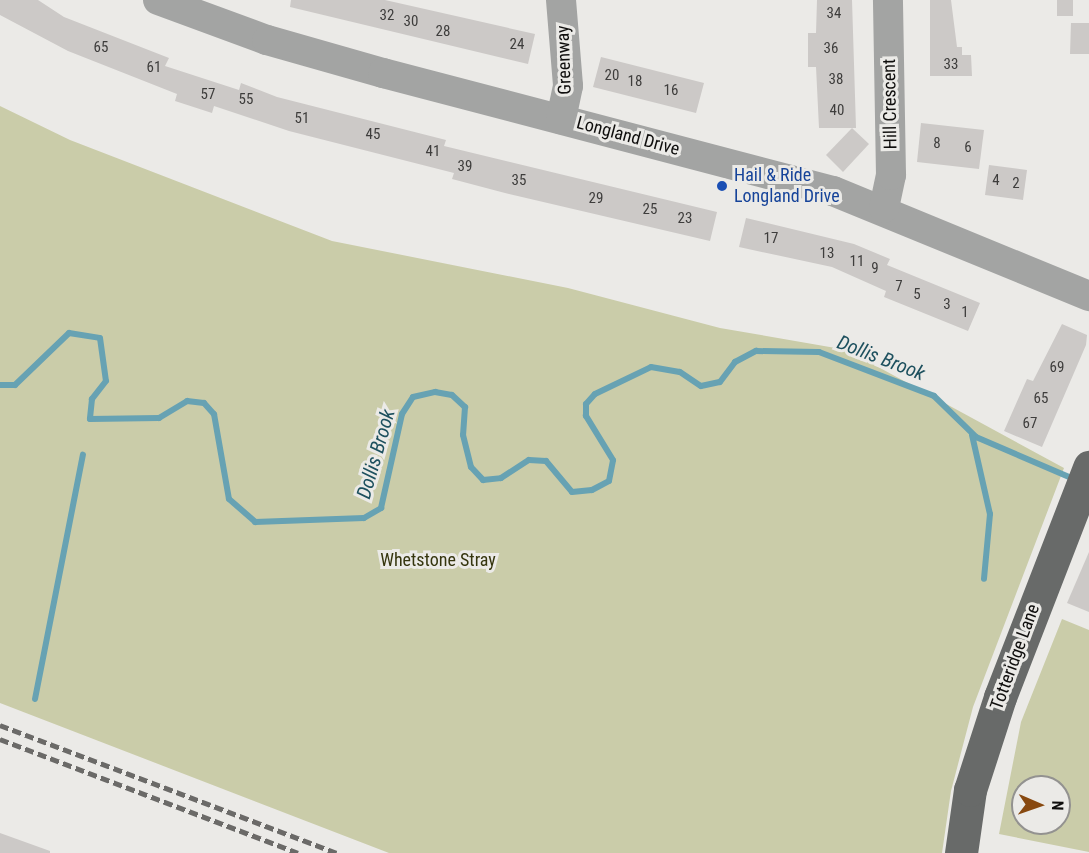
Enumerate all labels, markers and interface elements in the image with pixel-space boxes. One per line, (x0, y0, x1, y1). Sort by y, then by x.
house number: 34 (827, 5, 841, 23)
house number: 32 (380, 7, 394, 25)
house number: 30 (404, 13, 418, 31)
house number: 28 (436, 23, 450, 41)
street label: Greenway (552, 25, 576, 95)
house number: 24 (510, 36, 524, 54)
house number: 65 (94, 39, 108, 57)
house number: 36 (824, 40, 838, 58)
house number: 33 (944, 56, 958, 74)
street label: Hill Crescent (878, 58, 902, 150)
house number: 61 (147, 59, 161, 77)
house number: 20 (605, 67, 619, 85)
house number: 38 (829, 71, 843, 89)
house number: 18 (628, 73, 642, 91)
house number: 16 (664, 82, 678, 100)
house number: 57 (201, 86, 215, 104)
house number: 55 (239, 91, 253, 109)
house number: 40 (830, 102, 844, 120)
house number: 51 (295, 110, 309, 128)
street label: Longland Drive (574, 112, 682, 160)
house number: 45 (366, 126, 380, 144)
house number: 8 (933, 135, 941, 153)
house number: 6 (964, 139, 972, 157)
house number: 41 (426, 143, 440, 161)
house number: 39 (458, 158, 472, 176)
place label: Hail & Ride Longland Drive (734, 165, 840, 207)
house number: 35 (512, 172, 526, 190)
house number: 4 (992, 172, 1000, 190)
house number: 2 (1012, 175, 1020, 193)
marker: Hail & Ride Longland Drive (715, 179, 729, 193)
house number: 29 (589, 190, 603, 208)
house number: 25 (643, 201, 657, 219)
house number: 23 (678, 210, 692, 228)
house number: 17 (764, 230, 778, 248)
house number: 13 (820, 245, 834, 263)
house number: 11 (850, 253, 864, 271)
house number: 9 (871, 260, 879, 278)
house number: 7 (895, 278, 903, 296)
house number: 5 (913, 286, 921, 304)
house number: 3 (943, 296, 951, 314)
house number: 1 (961, 304, 969, 322)
water label: Dollis Brook (834, 330, 928, 386)
house number: 69 (1050, 359, 1064, 377)
house number: 65 (1034, 390, 1048, 408)
water label: Dollis Brook (352, 406, 400, 502)
house number: 67 (1023, 415, 1037, 433)
park label: Whetstone Stray (380, 549, 496, 571)
street label: Totteridge Lane (986, 601, 1044, 713)
north arrow (1011, 775, 1071, 835)
text: N (1048, 800, 1067, 811)

